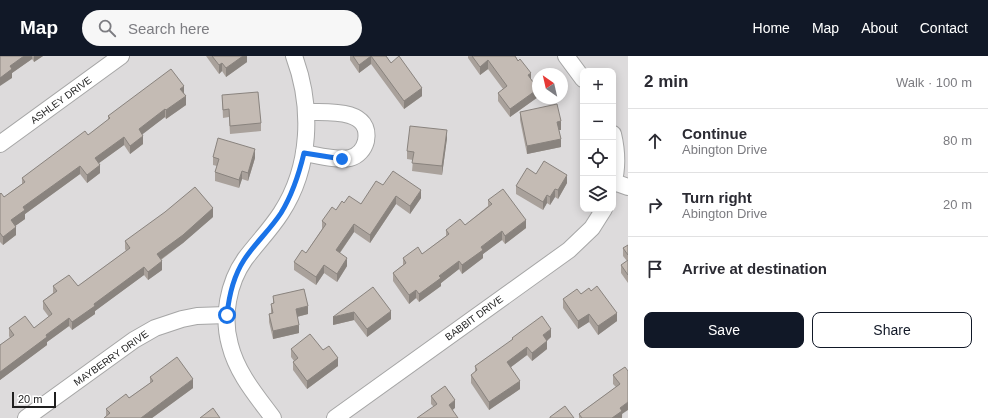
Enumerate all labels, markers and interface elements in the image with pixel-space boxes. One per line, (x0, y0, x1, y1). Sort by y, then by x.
search box (82, 10, 362, 46)
text: Map (20, 17, 58, 38)
icon: search (96, 17, 118, 39)
text: Search here (128, 20, 210, 37)
text: Home (753, 20, 790, 36)
text: Map (812, 20, 839, 36)
text: About (861, 20, 898, 36)
text: Contact (920, 20, 968, 36)
north arrow (532, 68, 568, 104)
map controls (580, 68, 616, 212)
button: + (580, 68, 616, 104)
text: 2 min (644, 72, 688, 91)
street label: ASHLEY DRIVE (28, 74, 94, 126)
text: Walk · 100 m (896, 75, 972, 90)
button: − (580, 104, 616, 140)
text: Continue (682, 125, 747, 142)
icon: ahead (644, 130, 666, 152)
text: 80 m (943, 133, 972, 148)
button: locate (580, 140, 616, 176)
text: Abington Drive (682, 142, 767, 157)
route end (333, 150, 351, 168)
button: layers (580, 176, 616, 212)
text: Turn right (682, 189, 752, 206)
icon: right (644, 194, 666, 216)
text: 20 m (943, 197, 972, 212)
text: Abington Drive (682, 206, 767, 221)
icon: arrive (644, 258, 666, 280)
text: Arrive at destination (682, 260, 827, 277)
street label: BABBIT DRIVE (443, 293, 505, 343)
route start (218, 306, 236, 324)
button: Save (644, 312, 804, 348)
button: Share (812, 312, 972, 348)
street label: MAYBERRY DRIVE (72, 328, 151, 388)
scale bar (12, 390, 56, 409)
text: 20 m (18, 393, 42, 405)

